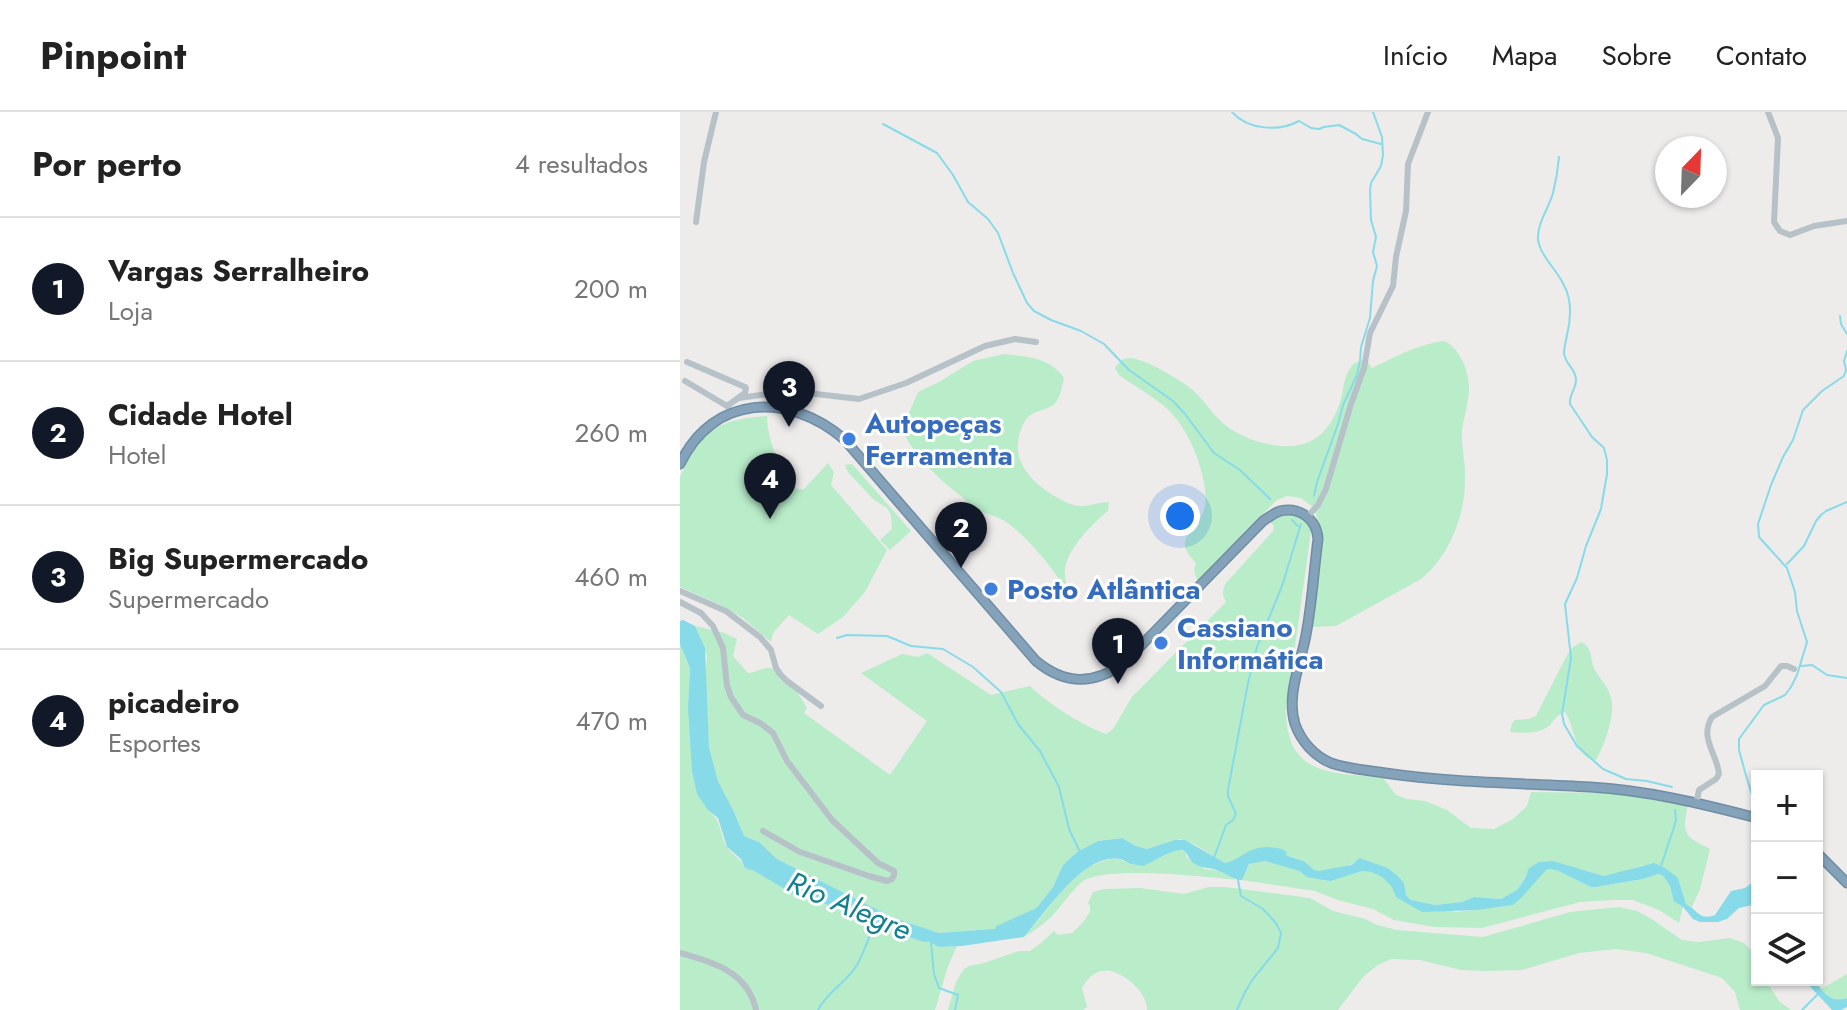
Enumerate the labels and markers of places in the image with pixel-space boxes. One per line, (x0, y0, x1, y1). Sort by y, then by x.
pin: 3 (763, 361, 815, 427)
place label: Autopeças Ferramenta (864, 403, 1013, 476)
marker: Autopeças Ferramenta (840, 430, 858, 448)
pin: 4 (744, 453, 796, 519)
pin: 2 (935, 502, 987, 568)
place label: Posto Atlântica (1007, 569, 1201, 610)
marker: Posto Atlântica (982, 580, 1000, 598)
place label: Cassiano Informática (1177, 607, 1323, 680)
pin: 1 (1092, 618, 1144, 684)
marker: Cassiano Informática (1152, 634, 1170, 652)

